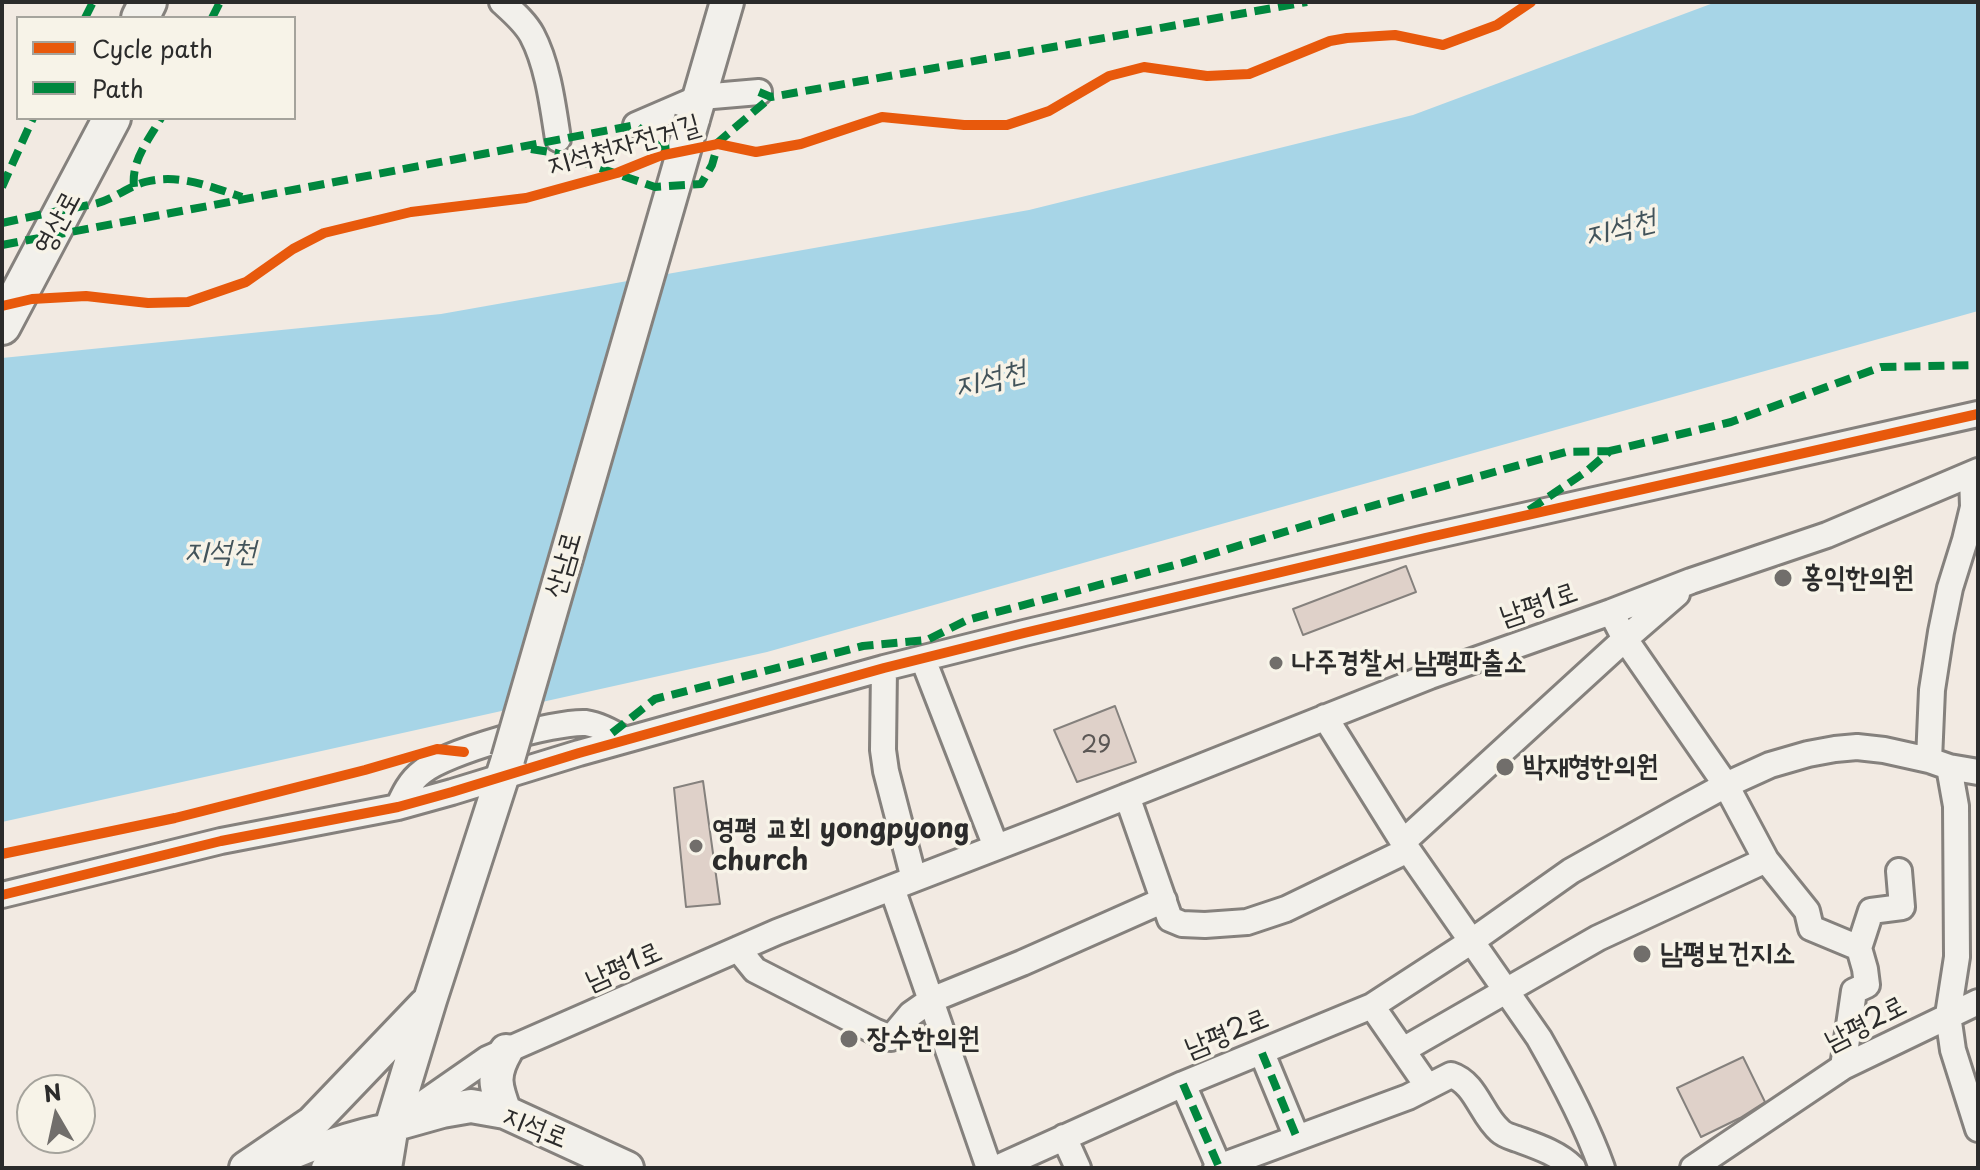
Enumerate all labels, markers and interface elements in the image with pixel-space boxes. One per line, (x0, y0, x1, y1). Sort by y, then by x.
legend (16, 16, 296, 120)
text: Cycle path (92, 30, 213, 66)
text: Path (92, 70, 144, 106)
street label: 지석천자전거길 (544, 108, 704, 184)
street label: 영산로 (27, 185, 89, 261)
water label: 지석천 (1581, 203, 1659, 255)
water label: 지석천 (951, 354, 1029, 406)
street label: 산남로 (539, 528, 589, 602)
water label: 지석천 (184, 535, 256, 571)
place label: 홍익한의원 (1801, 561, 1914, 595)
marker: 홍익한의원 (1772, 567, 1794, 589)
street label: 남평1로 (1496, 576, 1582, 634)
place label: 나주경찰서 남평파출소 (1292, 646, 1526, 680)
marker: 나주경찰서 남평파출소 (1267, 654, 1285, 672)
house number: 29 (1081, 732, 1111, 760)
place label: 박재형한의원 (1523, 750, 1658, 784)
marker: 박재형한의원 (1494, 756, 1516, 778)
place label: 영평 교회 yongpyong church (712, 813, 969, 879)
marker: 영평 교회 yongpyong church (687, 837, 705, 855)
street label: 남평1로 (581, 935, 667, 999)
place label: 남평보건지소 (1660, 937, 1795, 971)
marker: 남평보건지소 (1631, 943, 1653, 965)
street label: 남평2로 (1819, 989, 1913, 1059)
street label: 남평2로 (1180, 1002, 1274, 1066)
place label: 장수한의원 (867, 1022, 980, 1056)
marker: 장수한의원 (838, 1028, 860, 1050)
north arrow (16, 1074, 96, 1154)
text: N (41, 1074, 64, 1109)
street label: 지석로 (497, 1100, 573, 1156)

